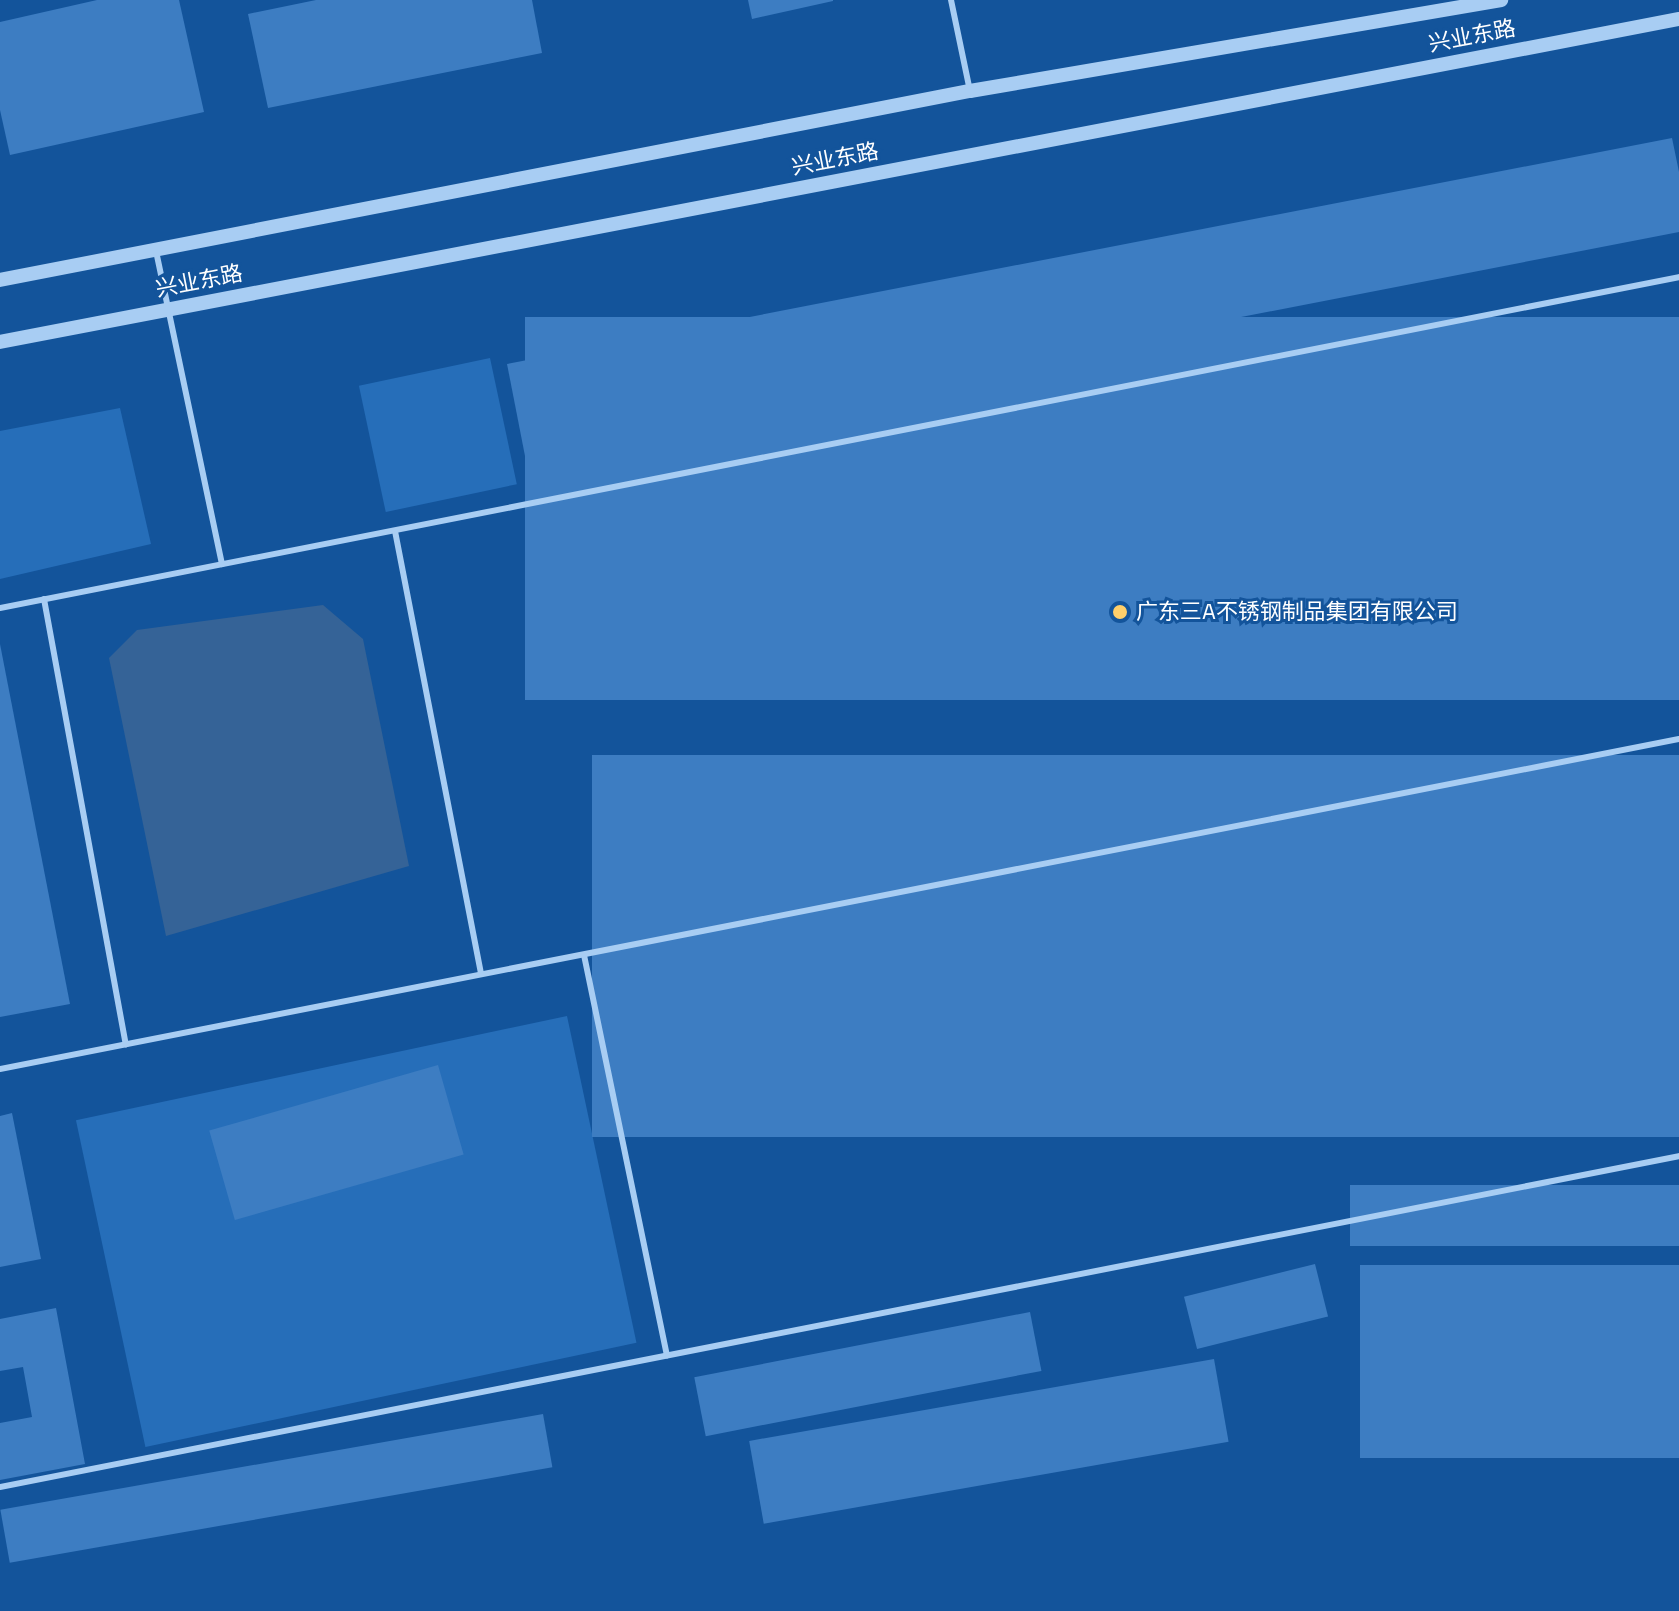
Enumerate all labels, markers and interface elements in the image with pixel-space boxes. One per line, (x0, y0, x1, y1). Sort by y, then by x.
street label: 兴业东路 (1426, 15, 1518, 57)
street label: 兴业东路 (789, 138, 881, 180)
street label: 兴业东路 (153, 260, 245, 302)
place label: 广东三A不锈钢制品集团有限公司 (1136, 599, 1458, 625)
marker: 广东三A不锈钢制品集团有限公司 (1111, 603, 1129, 621)

